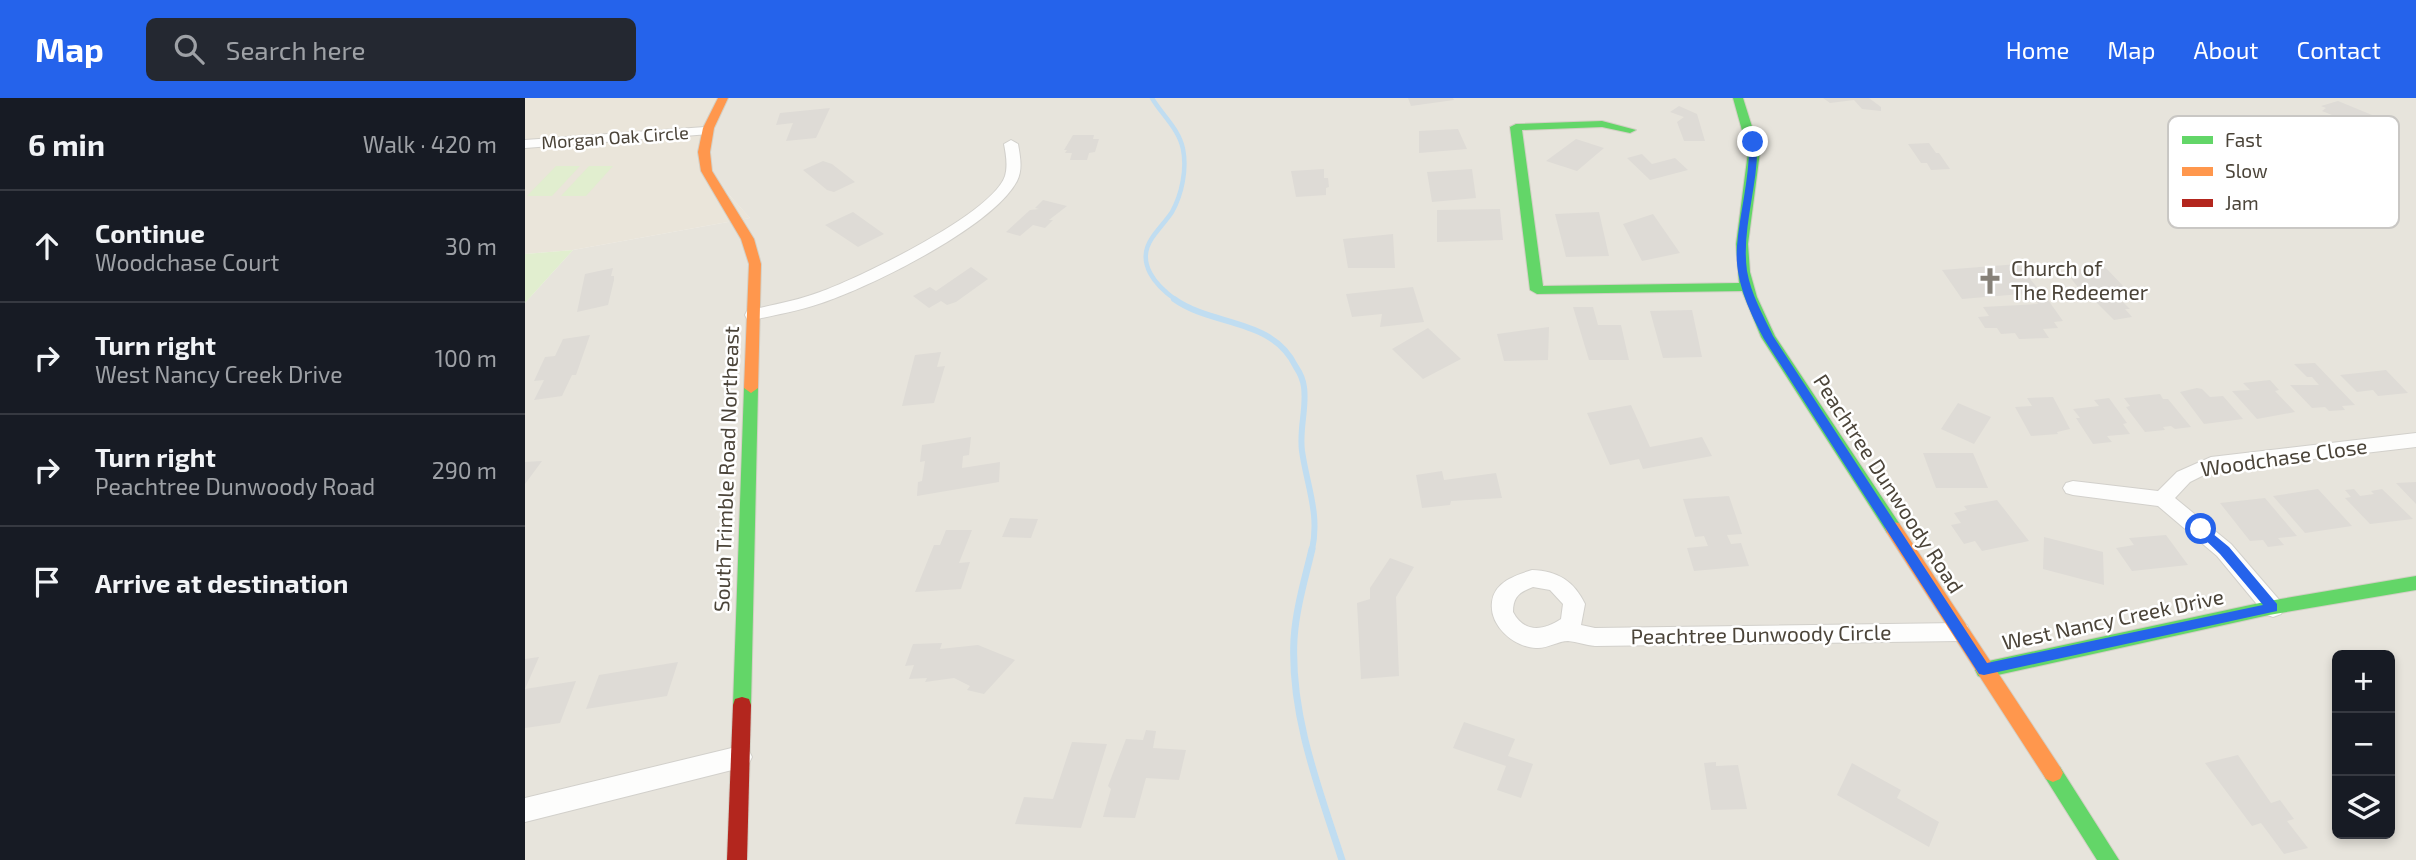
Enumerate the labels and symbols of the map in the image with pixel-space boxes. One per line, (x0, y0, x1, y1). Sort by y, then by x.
legend (2168, 116, 2399, 228)
street label: Morgan Oak Circle (540, 121, 689, 153)
route end (1737, 126, 1768, 157)
text: Fast (2225, 128, 2262, 151)
text: Slow (2225, 159, 2268, 182)
text: Jam (2225, 191, 2259, 214)
place label: Church of The Redeemer (2011, 255, 2149, 304)
church icon: Church of The Redeemer (1975, 266, 2005, 296)
street label: South Trimble Road Northeast (708, 325, 743, 612)
street label: Peachtree Dunwoody Road (1809, 369, 1969, 597)
street label: Woodchase Close (2199, 432, 2369, 481)
route start (2185, 513, 2216, 544)
street label: West Nancy Creek Drive (2000, 583, 2226, 654)
street label: Peachtree Dunwoody Circle (1630, 619, 1891, 648)

